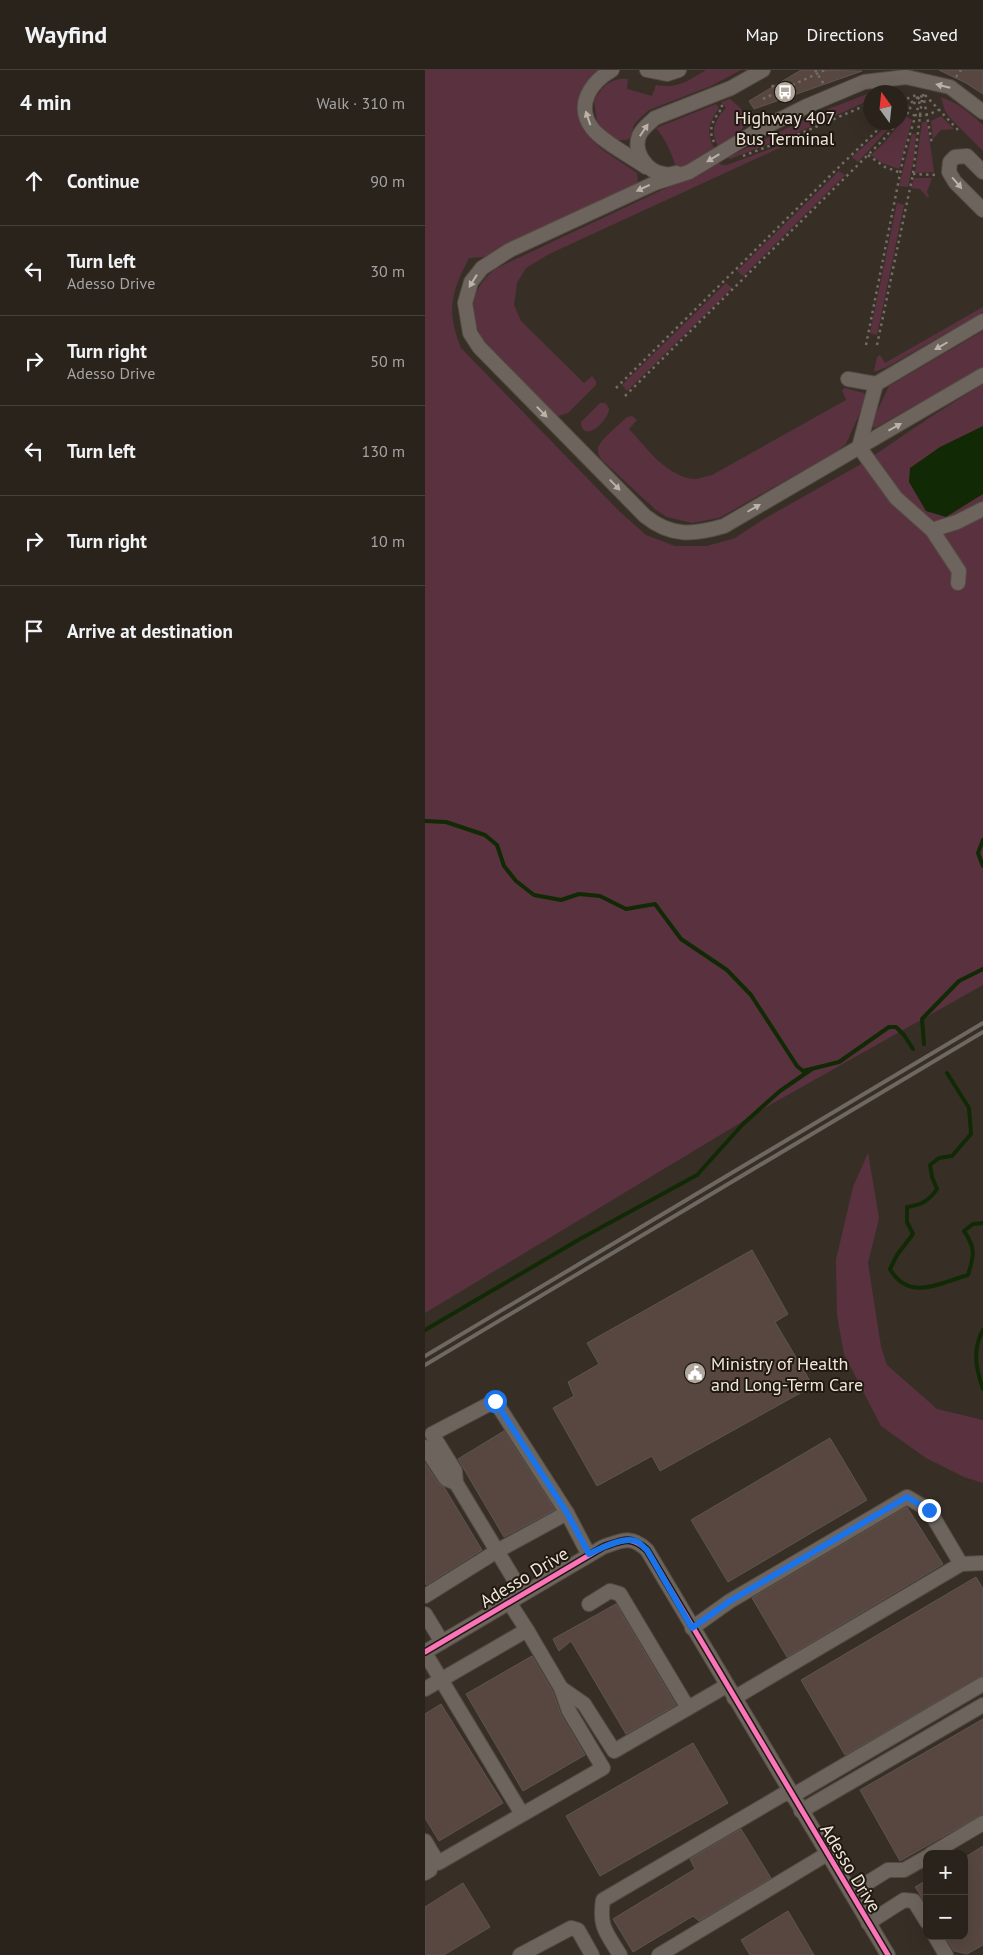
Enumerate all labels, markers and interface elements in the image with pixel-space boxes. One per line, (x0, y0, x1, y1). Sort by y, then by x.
text: Wayfind (25, 19, 107, 50)
text: Map (746, 23, 778, 46)
text: Directions (806, 23, 884, 46)
text: Saved (912, 23, 958, 46)
bus stop icon: Highway 407 Bus Terminal (773, 80, 797, 104)
one-way arrow (935, 81, 950, 89)
north arrow (863, 85, 908, 130)
text: 4 min (20, 89, 71, 116)
text: Walk · 310 m (316, 93, 405, 113)
place label: Highway 407 Bus Terminal (735, 106, 835, 150)
one-way arrow (584, 110, 592, 125)
one-way arrow (639, 123, 649, 137)
one-way arrow (706, 153, 719, 162)
icon: ahead (20, 167, 48, 195)
text: Continue (67, 169, 139, 193)
text: 90 m (370, 171, 405, 191)
one-way arrow (952, 177, 963, 190)
one-way arrow (636, 185, 650, 193)
text: Turn left (67, 249, 136, 273)
icon: left (20, 257, 48, 285)
text: 30 m (370, 261, 405, 281)
text: Adesso Drive (67, 273, 155, 293)
one-way arrow (468, 274, 478, 287)
text: Turn right (67, 339, 147, 363)
one-way arrow (934, 341, 947, 350)
icon: right (20, 347, 48, 375)
text: 50 m (370, 351, 405, 371)
text: Adesso Drive (67, 363, 155, 383)
one-way arrow (536, 406, 548, 418)
one-way arrow (887, 423, 902, 431)
icon: left (20, 437, 48, 465)
text: Turn left (67, 439, 136, 463)
text: 130 m (362, 441, 405, 461)
one-way arrow (609, 479, 621, 491)
one-way arrow (748, 504, 761, 513)
icon: right (20, 527, 48, 555)
text: Turn right (67, 529, 147, 553)
text: 10 m (370, 531, 405, 551)
icon: arrive (20, 617, 48, 645)
text: Arrive at destination (67, 619, 233, 643)
place label: Ministry of Health and Long-Term Care (711, 1352, 863, 1396)
public building icon: Ministry of Health and Long-Term Care (683, 1361, 707, 1385)
route start (484, 1390, 507, 1413)
route end (918, 1499, 941, 1522)
street label: Adesso Drive (476, 1542, 572, 1612)
street label: Adesso Drive (816, 1820, 886, 1916)
map controls (923, 1850, 968, 1940)
button: + (923, 1850, 968, 1895)
button: − (923, 1895, 968, 1940)

